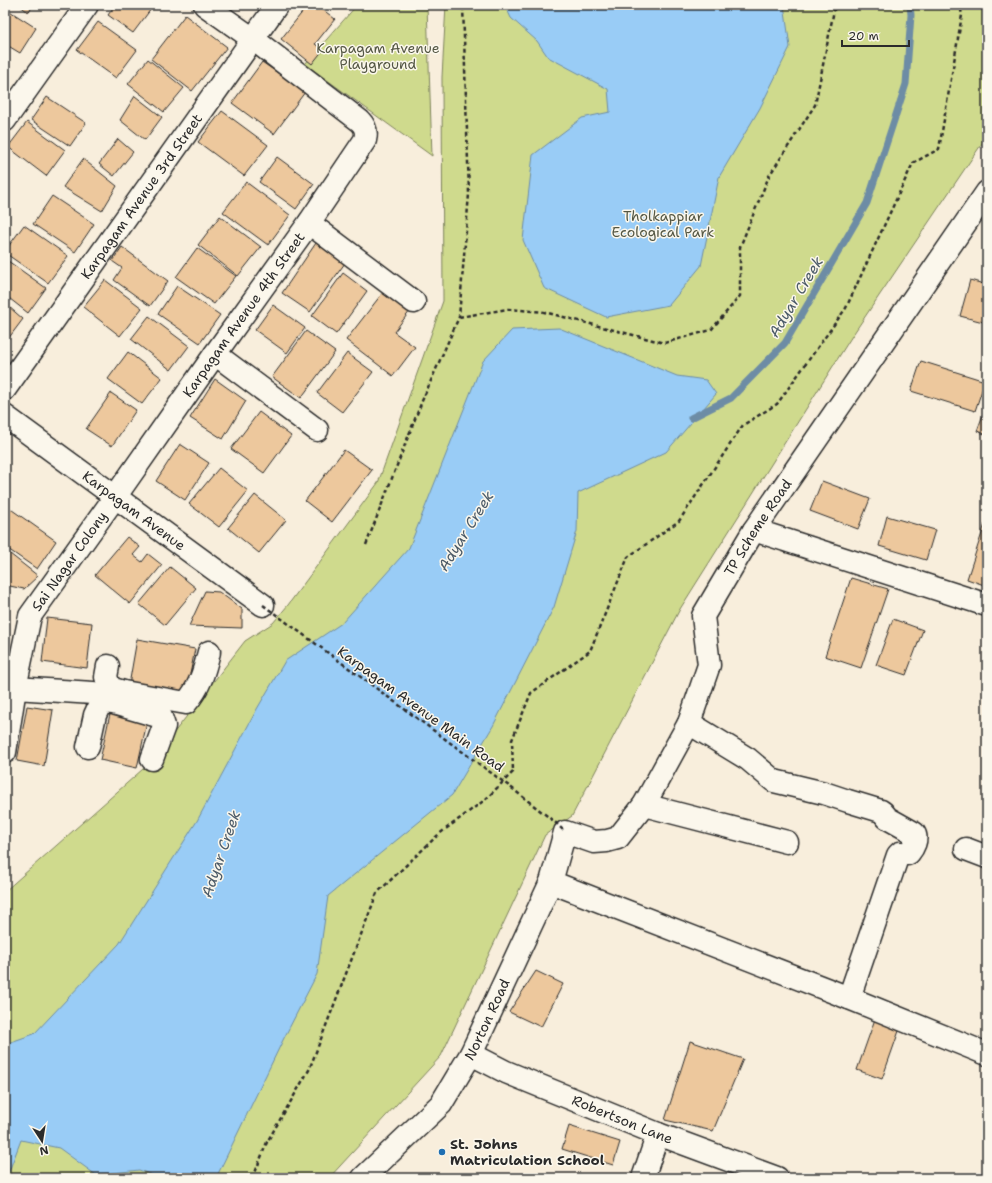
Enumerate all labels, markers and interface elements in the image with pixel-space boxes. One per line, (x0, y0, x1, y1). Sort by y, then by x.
scale bar (842, 22, 909, 48)
text: 20 m (848, 28, 879, 44)
park label: Karpagam Avenue Playground (316, 39, 440, 73)
street label: Karpagam Avenue 3rd Street (77, 110, 206, 283)
park label: Tholkappiar Ecological Park (612, 207, 714, 241)
street label: Karpagam Avenue 4th Street (179, 228, 309, 401)
water label: Adyar Creek (764, 253, 828, 341)
street label: Karpagam Avenue (79, 467, 189, 554)
street label: TP Scheme Road (720, 475, 796, 579)
water label: Adyar Creek (433, 487, 499, 575)
street label: Sai Nagar Colony (27, 508, 111, 615)
street label: Karpagam Avenue Main Road (334, 642, 508, 776)
water label: Adyar Creek (197, 807, 245, 900)
street label: Norton Road (460, 976, 514, 1064)
street label: Robertson Lane (569, 1091, 675, 1148)
north arrow (22, 1121, 62, 1161)
place label: St. Johns Matriculation School (450, 1135, 605, 1169)
text: N (38, 1142, 50, 1159)
marker: St. Johns Matriculation School (437, 1147, 447, 1157)

